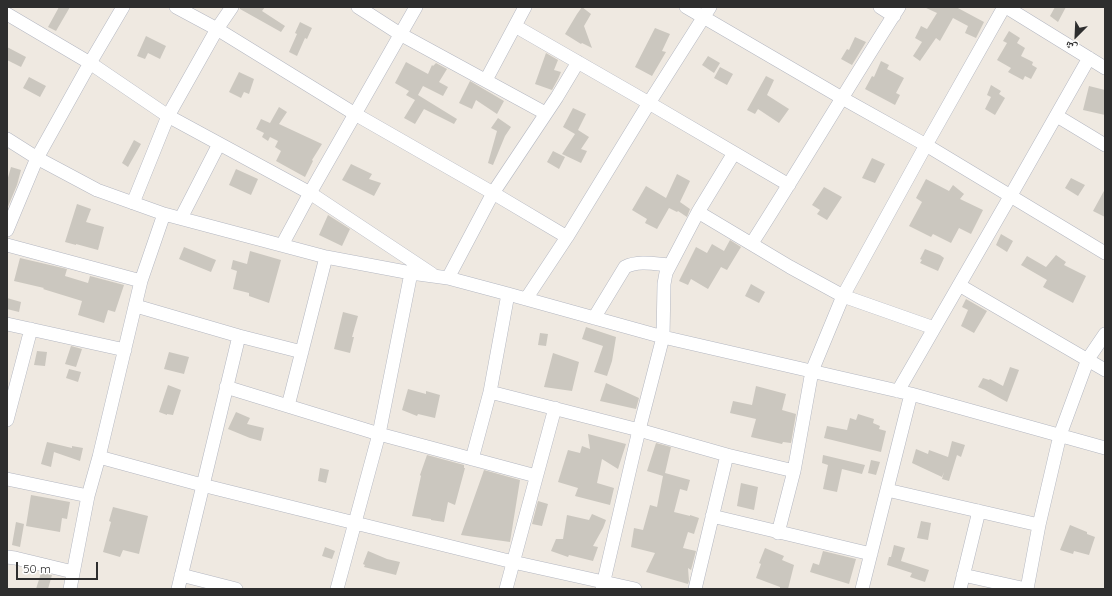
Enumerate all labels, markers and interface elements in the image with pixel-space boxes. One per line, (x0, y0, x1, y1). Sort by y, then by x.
north arrow (1056, 16, 1096, 56)
text: ش (1063, 38, 1079, 56)
scale bar (18, 554, 100, 580)
text: 50 m (23, 561, 51, 576)

